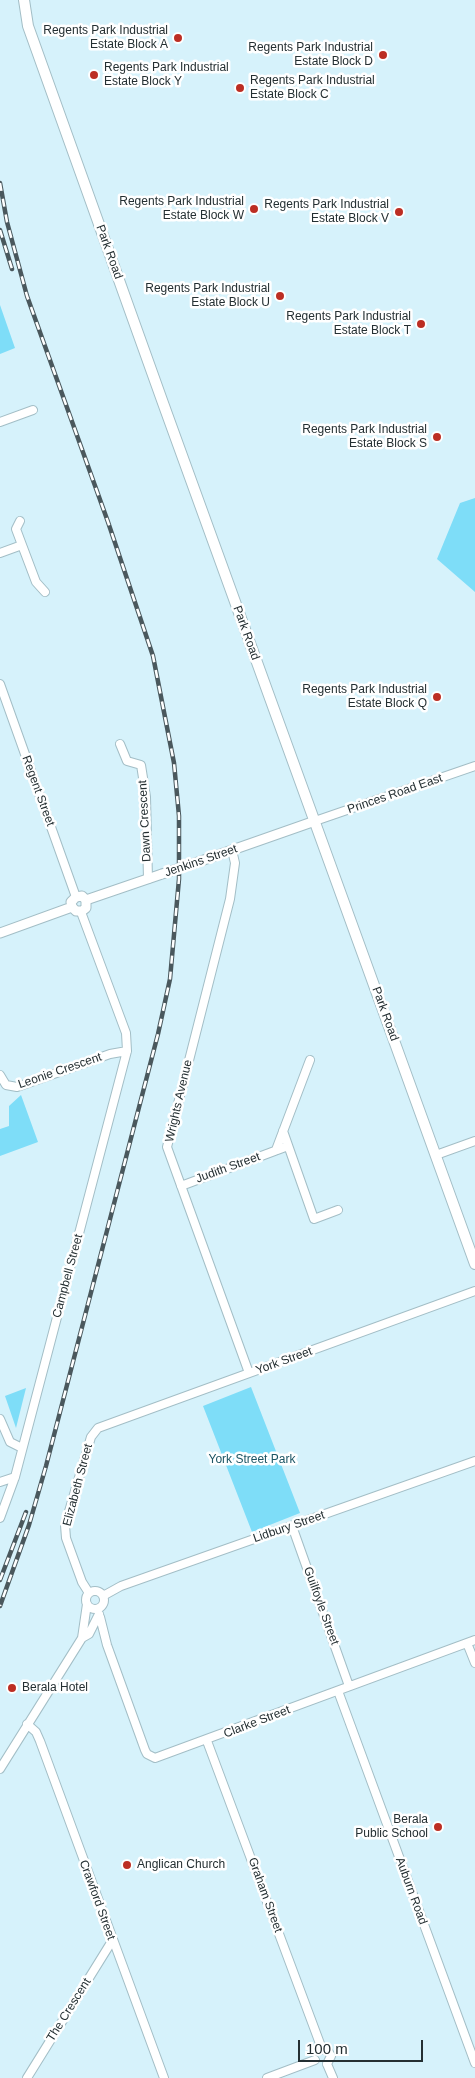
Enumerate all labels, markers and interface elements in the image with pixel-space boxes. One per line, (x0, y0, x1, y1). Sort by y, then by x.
place label: Regents Park Industrial Estate Block A (43, 24, 168, 52)
marker: Regents Park Industrial Estate Block A (172, 32, 184, 44)
place label: Regents Park Industrial Estate Block D (248, 41, 373, 69)
marker: Regents Park Industrial Estate Block D (377, 49, 389, 61)
place label: Regents Park Industrial Estate Block Y (104, 61, 229, 89)
marker: Regents Park Industrial Estate Block Y (88, 69, 100, 81)
place label: Regents Park Industrial Estate Block C (250, 74, 375, 102)
marker: Regents Park Industrial Estate Block C (234, 82, 246, 94)
place label: Regents Park Industrial Estate Block W (119, 195, 244, 223)
place label: Regents Park Industrial Estate Block V (264, 198, 389, 226)
marker: Regents Park Industrial Estate Block W (248, 203, 260, 215)
marker: Regents Park Industrial Estate Block V (393, 206, 405, 218)
street label: Park Road (93, 223, 125, 281)
place label: Regents Park Industrial Estate Block U (145, 282, 270, 310)
marker: Regents Park Industrial Estate Block U (274, 290, 286, 302)
place label: Regents Park Industrial Estate Block T (286, 310, 411, 338)
marker: Regents Park Industrial Estate Block T (415, 318, 427, 330)
place label: Regents Park Industrial Estate Block S (302, 423, 427, 451)
marker: Regents Park Industrial Estate Block S (431, 431, 443, 443)
street label: Park Road (230, 604, 262, 662)
place label: Regents Park Industrial Estate Block Q (302, 683, 427, 711)
marker: Regents Park Industrial Estate Block Q (431, 691, 443, 703)
street label: Regent Street (19, 754, 57, 828)
street label: Princes Road East (346, 771, 444, 817)
street label: Dawn Crescent (136, 780, 154, 862)
street label: Jenkins Street (163, 842, 239, 880)
street label: Park Road (369, 985, 401, 1043)
street label: Leonie Crescent (16, 1050, 104, 1092)
street label: Wrights Avenue (163, 1058, 195, 1144)
street label: Judith Street (194, 1150, 262, 1186)
street label: Campbell Street (50, 1233, 86, 1319)
street label: York Street (254, 1344, 314, 1378)
street label: Elizabeth Street (60, 1442, 96, 1528)
park label: York Street Park (209, 1453, 295, 1467)
street label: Lidbury Street (251, 1508, 327, 1546)
street label: Guilfoyle Street (300, 1565, 342, 1647)
place label: Berala Hotel (22, 1681, 88, 1695)
marker: Berala Hotel (6, 1682, 18, 1694)
street label: Clarke Street (222, 1703, 292, 1741)
place label: Berala Public School (355, 1813, 428, 1841)
marker: Berala Public School (432, 1821, 444, 1833)
street label: Auburn Road (392, 1855, 430, 1927)
street label: Graham Street (245, 1856, 285, 1934)
street label: Crawford Street (76, 1858, 118, 1942)
place label: Anglican Church (137, 1858, 225, 1872)
marker: Anglican Church (121, 1859, 133, 1871)
street label: The Crescent (44, 1976, 94, 2044)
scale bar (300, 2030, 425, 2062)
text: 100 m (306, 2040, 348, 2057)

